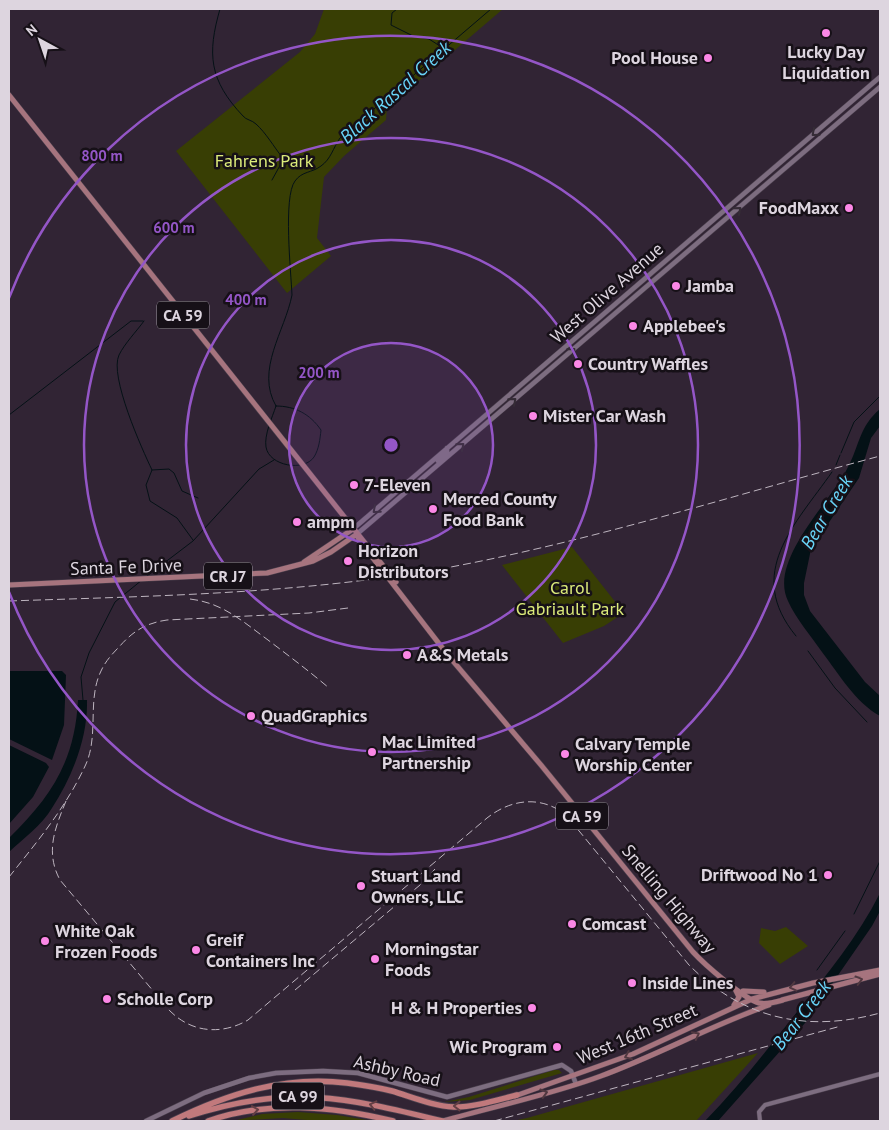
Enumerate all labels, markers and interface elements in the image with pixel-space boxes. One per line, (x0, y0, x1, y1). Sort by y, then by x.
north arrow (15, 15, 65, 65)
text: N (22, 20, 41, 40)
marker: Lucky Day Liquidation (820, 27, 832, 39)
water label: Black Rascal Creek (334, 35, 457, 148)
place label: Lucky Day Liquidation (782, 40, 870, 84)
place label: Pool House (611, 46, 698, 69)
marker: Pool House (702, 52, 714, 64)
one-way arrow (812, 127, 821, 136)
text: 800 m (81, 146, 123, 165)
park label: Fahrens Park (215, 149, 314, 172)
place label: FoodMaxx (759, 196, 840, 219)
marker: FoodMaxx (843, 202, 855, 214)
one-way arrow (732, 206, 741, 215)
text: 600 m (153, 218, 195, 237)
street label: West Olive Avenue (545, 237, 668, 348)
place label: Jamba (685, 274, 734, 297)
marker: Jamba (670, 280, 682, 292)
text: 400 m (225, 290, 267, 309)
road number: CA 59 (157, 302, 209, 328)
place label: Applebee's (643, 314, 726, 337)
marker: Applebee's (627, 320, 639, 332)
one-way arrow (566, 348, 575, 357)
place label: Country Waffles (588, 352, 708, 375)
marker: Country Waffles (572, 358, 584, 370)
text: 200 m (298, 363, 340, 382)
one-way arrow (507, 399, 516, 407)
place label: Mister Car Wash (543, 404, 666, 427)
marker: Mister Car Wash (527, 410, 539, 422)
centre of rings (382, 436, 400, 454)
one-way arrow (455, 443, 464, 452)
water label: Bear Creek (795, 469, 858, 553)
place label: 7-Eleven (364, 473, 431, 496)
marker: 7-Eleven (348, 479, 360, 491)
place label: Merced County Food Bank (443, 487, 557, 531)
marker: Merced County Food Bank (427, 503, 439, 515)
one-way arrow (372, 504, 381, 513)
place label: ampm (307, 510, 355, 533)
marker: ampm (291, 516, 303, 528)
place label: Horizon Distributors (358, 539, 449, 583)
street label: Santa Fe Drive (70, 553, 182, 580)
marker: Horizon Distributors (342, 555, 354, 567)
road number: CR J7 (204, 562, 252, 590)
park label: Carol Gabriault Park (516, 576, 625, 620)
place label: A&S Metals (417, 643, 509, 666)
marker: A&S Metals (401, 649, 413, 661)
place label: QuadGraphics (261, 704, 368, 727)
marker: QuadGraphics (245, 710, 257, 722)
place label: Mac Limited Partnership (382, 730, 476, 774)
place label: Calvary Temple Worship Center (575, 732, 693, 776)
marker: Mac Limited Partnership (366, 746, 378, 758)
marker: Calvary Temple Worship Center (559, 748, 571, 760)
road number: CA 59 (556, 802, 608, 829)
street label: Snelling Highway (617, 840, 722, 958)
place label: Driftwood No 1 (701, 863, 818, 886)
place label: Stuart Land Owners, LLC (371, 864, 464, 908)
marker: Driftwood No 1 (822, 869, 834, 881)
marker: Stuart Land Owners, LLC (355, 880, 367, 892)
place label: Comcast (582, 912, 647, 935)
marker: Comcast (566, 918, 578, 930)
place label: White Oak Frozen Foods (55, 919, 158, 963)
place label: Greif Containers Inc (206, 928, 315, 972)
marker: White Oak Frozen Foods (39, 935, 51, 947)
place label: Morningstar Foods (385, 937, 479, 981)
marker: Greif Containers Inc (190, 944, 202, 956)
marker: Morningstar Foods (369, 953, 381, 965)
place label: Inside Lines (642, 971, 734, 994)
water label: Bear Creek (766, 974, 837, 1055)
one-way arrow (854, 976, 862, 986)
marker: Inside Lines (626, 977, 638, 989)
one-way arrow (788, 981, 797, 992)
place label: Scholle Corp (117, 987, 213, 1010)
marker: Scholle Corp (101, 993, 113, 1005)
place label: H & H Properties (391, 996, 522, 1019)
street label: West 16th Street (573, 998, 700, 1069)
marker: H & H Properties (526, 1002, 538, 1014)
one-way arrow (690, 1032, 699, 1042)
place label: Wic Program (450, 1035, 547, 1058)
marker: Wic Program (551, 1041, 563, 1053)
street label: Ashby Road (352, 1049, 443, 1092)
one-way arrow (624, 1050, 633, 1061)
road number: CA 99 (272, 1082, 324, 1110)
one-way arrow (539, 1089, 548, 1099)
one-way arrow (368, 1100, 377, 1111)
one-way arrow (453, 1101, 460, 1111)
one-way arrow (251, 1105, 259, 1116)

